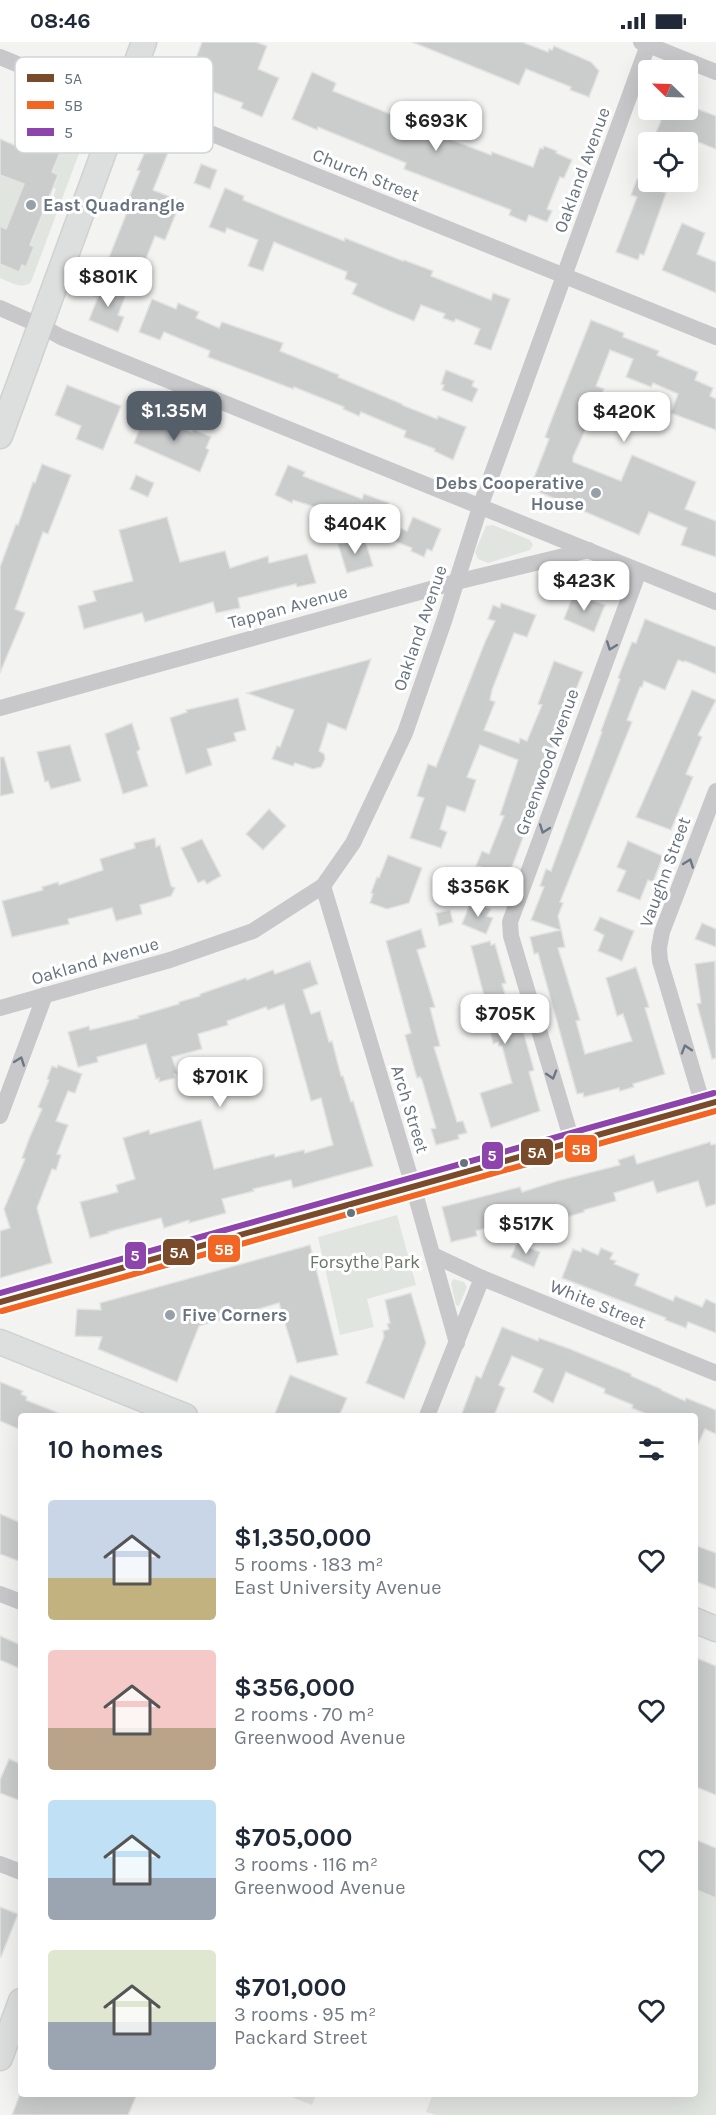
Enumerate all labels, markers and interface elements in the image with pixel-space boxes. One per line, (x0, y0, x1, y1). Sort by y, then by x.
text: 08:46 (30, 8, 91, 34)
legend (15, 57, 213, 153)
north arrow (638, 60, 698, 120)
map controls (638, 60, 698, 192)
text: 5A (64, 69, 82, 88)
text: 5B (64, 96, 83, 115)
pin: $693K (394, 101, 478, 152)
street label: Oakland Avenue (549, 104, 615, 236)
text: $693K (404, 109, 468, 132)
text: 5 (64, 123, 73, 142)
button: locate (638, 132, 698, 192)
street label: Church Street (309, 144, 423, 206)
place label: East Quadrangle (43, 194, 185, 216)
marker: East Quadrangle (24, 198, 38, 212)
pin: $801K (66, 257, 150, 308)
text: $801K (78, 265, 138, 288)
pin: $1.35M (125, 391, 223, 442)
pin: $420K (582, 392, 666, 443)
text: $1.35M (141, 399, 207, 422)
text: $420K (592, 400, 656, 423)
place label: Debs Cooperative House (435, 472, 584, 515)
marker: Debs Cooperative House (589, 486, 603, 500)
pin: $404K (313, 504, 397, 555)
text: $404K (323, 512, 387, 535)
pin: $423K (542, 561, 626, 612)
street label: Oakland Avenue (388, 562, 452, 694)
text: $423K (552, 569, 616, 592)
street label: Tappan Avenue (226, 580, 350, 634)
one-way arrow (606, 640, 619, 651)
street label: Greenwood Avenue (510, 686, 584, 838)
street label: Vaughn Street (635, 814, 695, 930)
one-way arrow (538, 823, 551, 834)
one-way arrow (682, 858, 694, 869)
pin: $356K (436, 867, 520, 918)
text: $356K (446, 875, 510, 898)
street label: Oakland Avenue (29, 932, 161, 990)
pin: $705K (463, 994, 547, 1045)
text: $705K (474, 1002, 536, 1025)
one-way arrow (681, 1044, 693, 1055)
one-way arrow (13, 1056, 26, 1067)
pin: $701K (178, 1057, 262, 1108)
street label: Arch Street (386, 1062, 434, 1156)
text: $701K (192, 1065, 248, 1088)
one-way arrow (545, 1069, 557, 1080)
line badge: 5B (564, 1134, 598, 1163)
line badge: 5A (520, 1138, 554, 1166)
text: 5B (571, 1140, 591, 1159)
line badge: 5 (481, 1141, 504, 1170)
text: 5A (527, 1143, 547, 1162)
text: 5 (487, 1146, 497, 1165)
unlabelled marker (458, 1157, 470, 1169)
pin: $517K (484, 1204, 568, 1255)
unlabelled marker (345, 1207, 357, 1219)
text: $517K (498, 1212, 554, 1235)
line badge: 5B (207, 1234, 241, 1263)
line badge: 5A (162, 1238, 196, 1266)
text: 5B (214, 1240, 234, 1259)
line badge: 5 (124, 1241, 147, 1270)
text: 5A (169, 1243, 189, 1262)
text: 5 (130, 1246, 140, 1265)
park label: Forsythe Park (310, 1251, 420, 1273)
street label: White Street (547, 1275, 650, 1333)
place label: Five Corners (182, 1304, 287, 1326)
marker: Five Corners (163, 1308, 177, 1322)
icon: filters (635, 1433, 668, 1466)
text: 10 homes (48, 1434, 163, 1465)
text: $1,350,000 (234, 1522, 371, 1553)
icon: home (96, 1524, 168, 1596)
icon: heart (635, 1544, 668, 1577)
text: 5 rooms · 183 m² (234, 1553, 384, 1576)
text: East University Avenue (234, 1576, 442, 1599)
text: $356,000 (234, 1672, 355, 1703)
icon: home (96, 1674, 168, 1746)
icon: heart (635, 1694, 668, 1727)
text: 2 rooms · 70 m² (234, 1703, 374, 1726)
text: Greenwood Avenue (234, 1726, 406, 1749)
text: $705,000 (234, 1822, 352, 1853)
icon: home (96, 1824, 168, 1896)
icon: heart (635, 1844, 668, 1877)
text: 3 rooms · 116 m² (234, 1853, 378, 1876)
text: Greenwood Avenue (234, 1876, 406, 1899)
text: $701,000 (234, 1972, 346, 2003)
icon: home (96, 1974, 168, 2046)
icon: heart (635, 1994, 668, 2027)
text: 3 rooms · 95 m² (234, 2003, 376, 2026)
text: Packard Street (234, 2026, 367, 2049)

